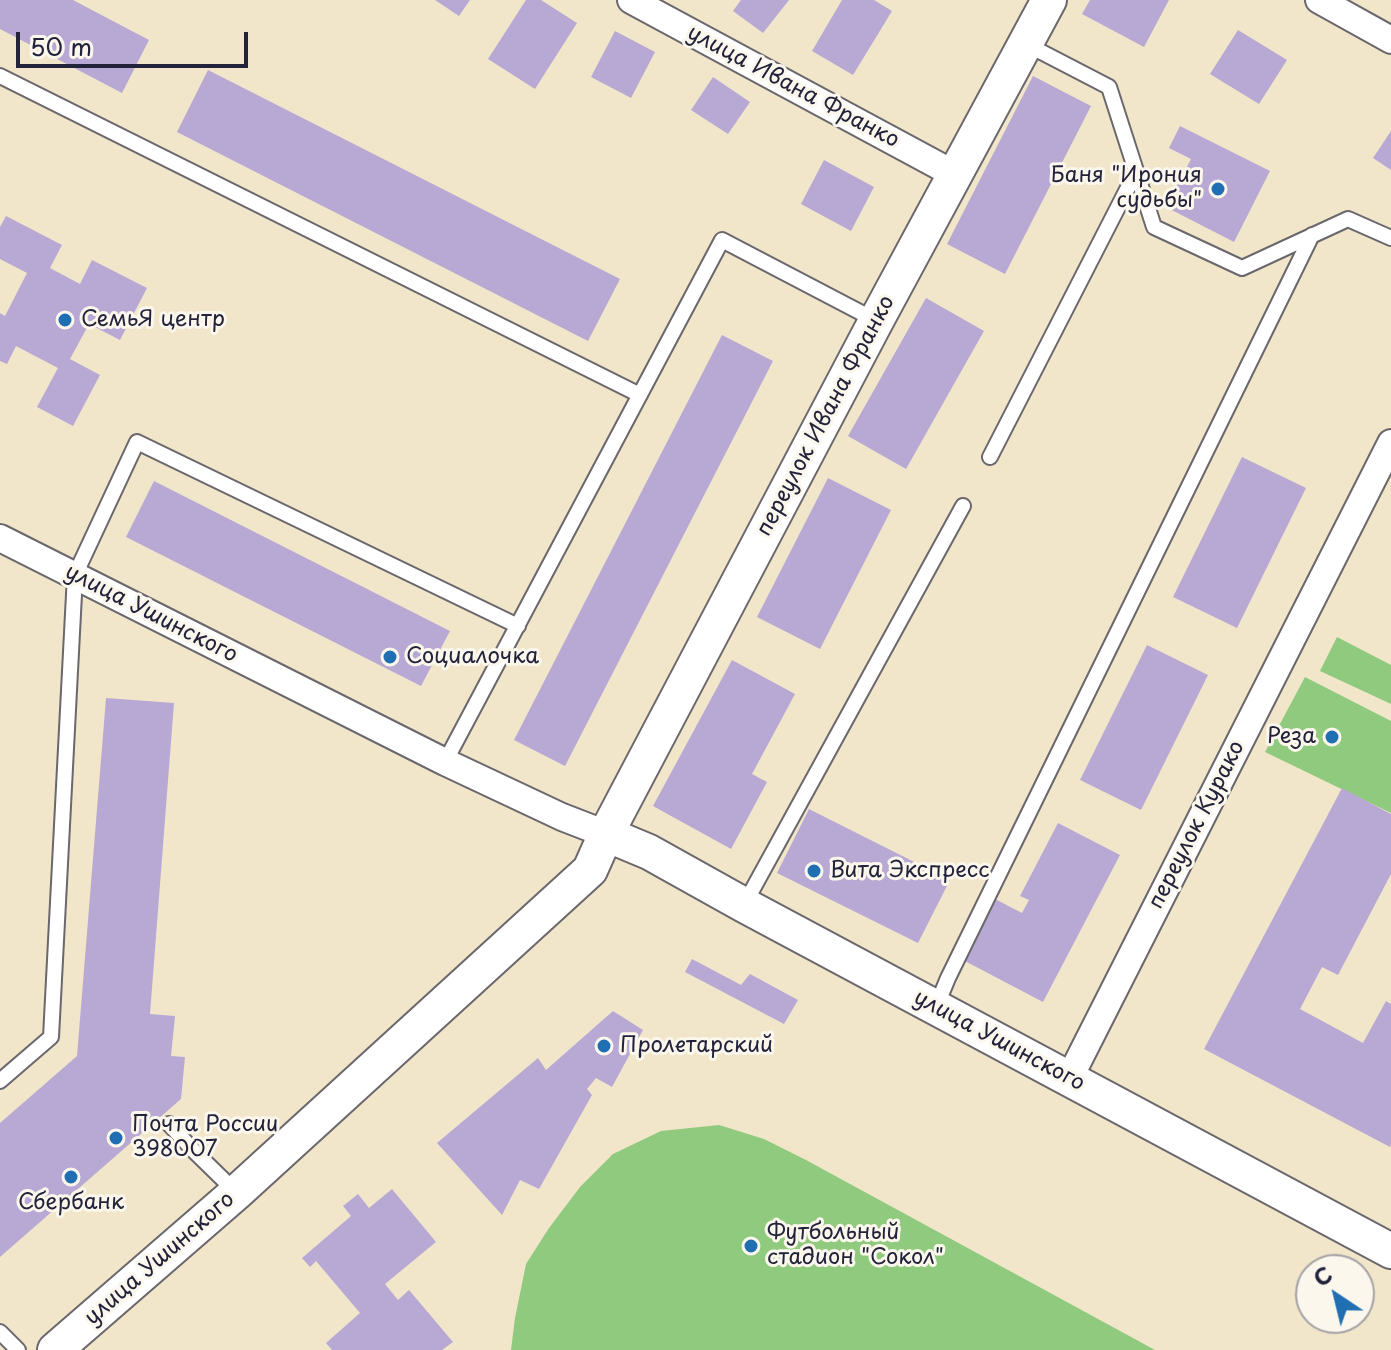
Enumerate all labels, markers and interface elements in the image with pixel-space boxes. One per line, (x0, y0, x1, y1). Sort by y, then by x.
scale bar (20, 16, 252, 66)
street label: улица Ивана Франко (683, 20, 903, 154)
text: 50 m (30, 28, 92, 64)
place label: Баня "Ирония судьбы" (1051, 163, 1202, 214)
marker: Баня "Ирония судьбы" (1209, 180, 1227, 198)
street label: переулок Ивана Франко (751, 291, 901, 541)
place label: СемьЯ центр (81, 307, 225, 333)
marker: СемьЯ центр (56, 311, 74, 329)
street label: улица Ушинского (60, 559, 242, 669)
place label: Социалочка (406, 644, 539, 670)
marker: Социалочка (381, 648, 399, 666)
place label: Реза (1267, 724, 1316, 750)
marker: Реза (1323, 728, 1341, 746)
street label: переулок Курако (1143, 737, 1251, 913)
place label: Вита Экспресс (830, 858, 990, 884)
marker: Вита Экспресс (805, 862, 823, 880)
street label: улица Ушинского (909, 985, 1089, 1097)
place label: Пролетарский (620, 1033, 773, 1059)
marker: Пролетарский (595, 1037, 613, 1055)
place label: Почта России 398007 (132, 1112, 278, 1164)
marker: Почта России 398007 (107, 1129, 125, 1147)
marker: Сбербанк (62, 1168, 80, 1186)
street label: улица Ушинского (80, 1187, 240, 1331)
place label: Сбербанк (18, 1190, 124, 1216)
place label: Футбольный стадион "Сокол" (767, 1220, 944, 1272)
marker: Футбольный стадион "Сокол" (742, 1237, 760, 1255)
north arrow (1295, 1254, 1375, 1334)
text: С (1306, 1257, 1338, 1294)

